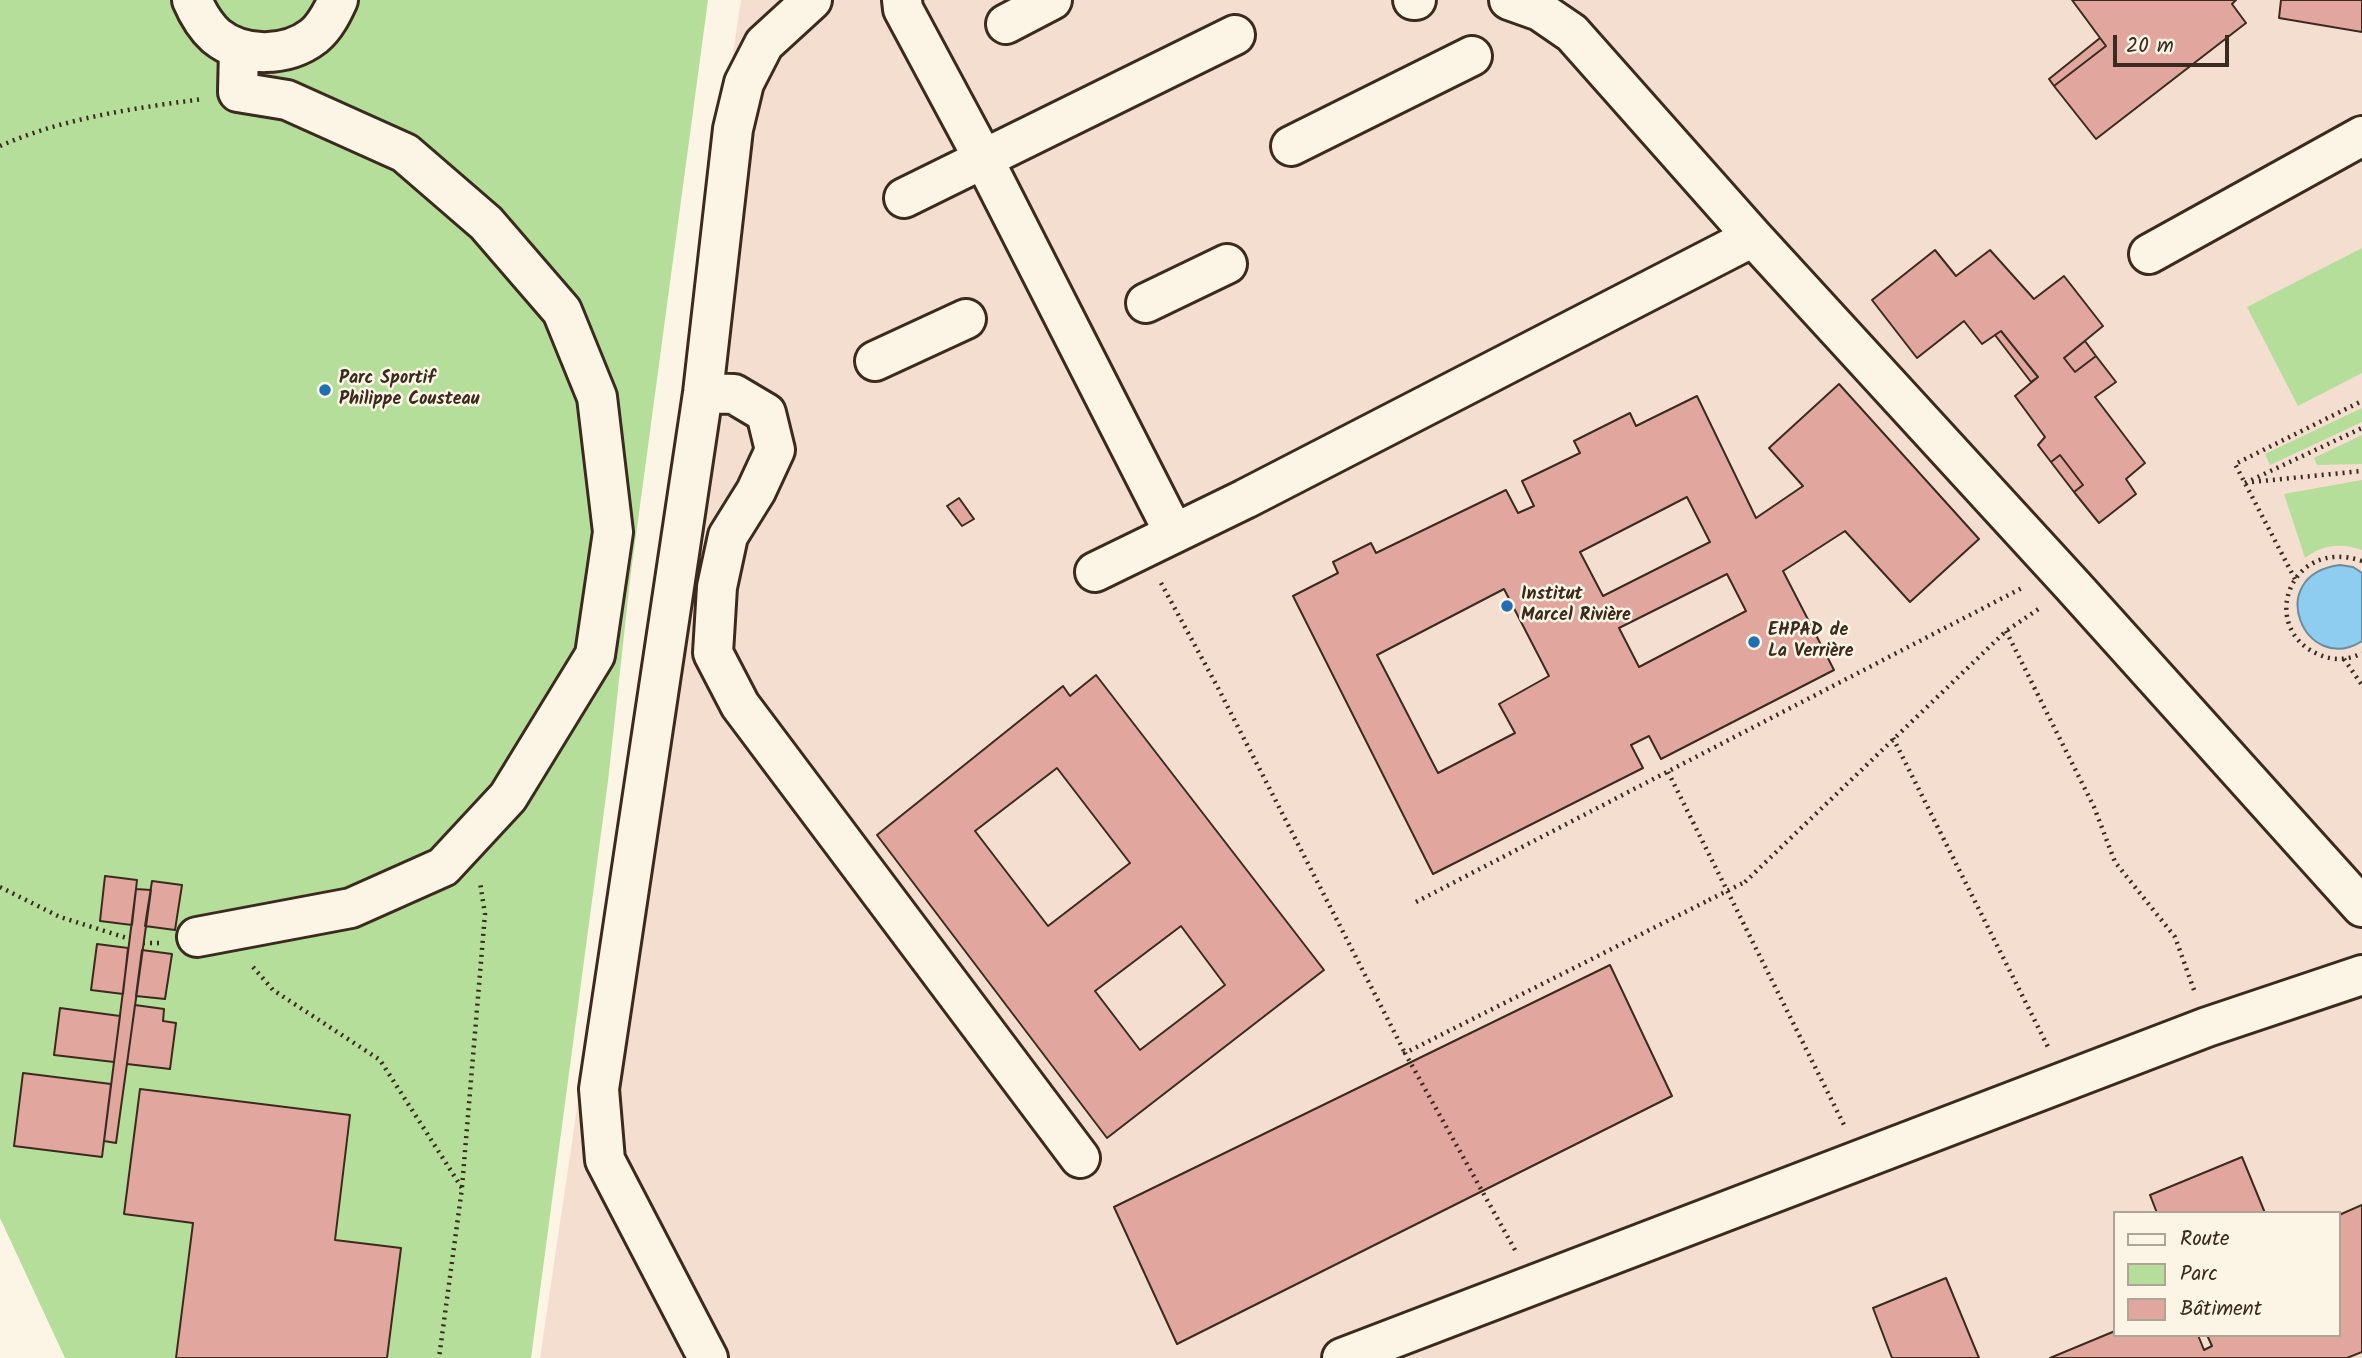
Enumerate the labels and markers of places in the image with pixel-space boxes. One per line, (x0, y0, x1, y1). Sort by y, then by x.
place label: Parc Sportif Philippe Cousteau (339, 369, 480, 412)
marker: Parc Sportif Philippe Cousteau (317, 382, 333, 398)
place label: Institut Marcel Rivière (1521, 585, 1631, 628)
marker: Institut Marcel Rivière (1499, 598, 1515, 614)
place label: EHPAD de La Verrière (1768, 621, 1853, 664)
marker: EHPAD de La Verrière (1746, 634, 1762, 650)

